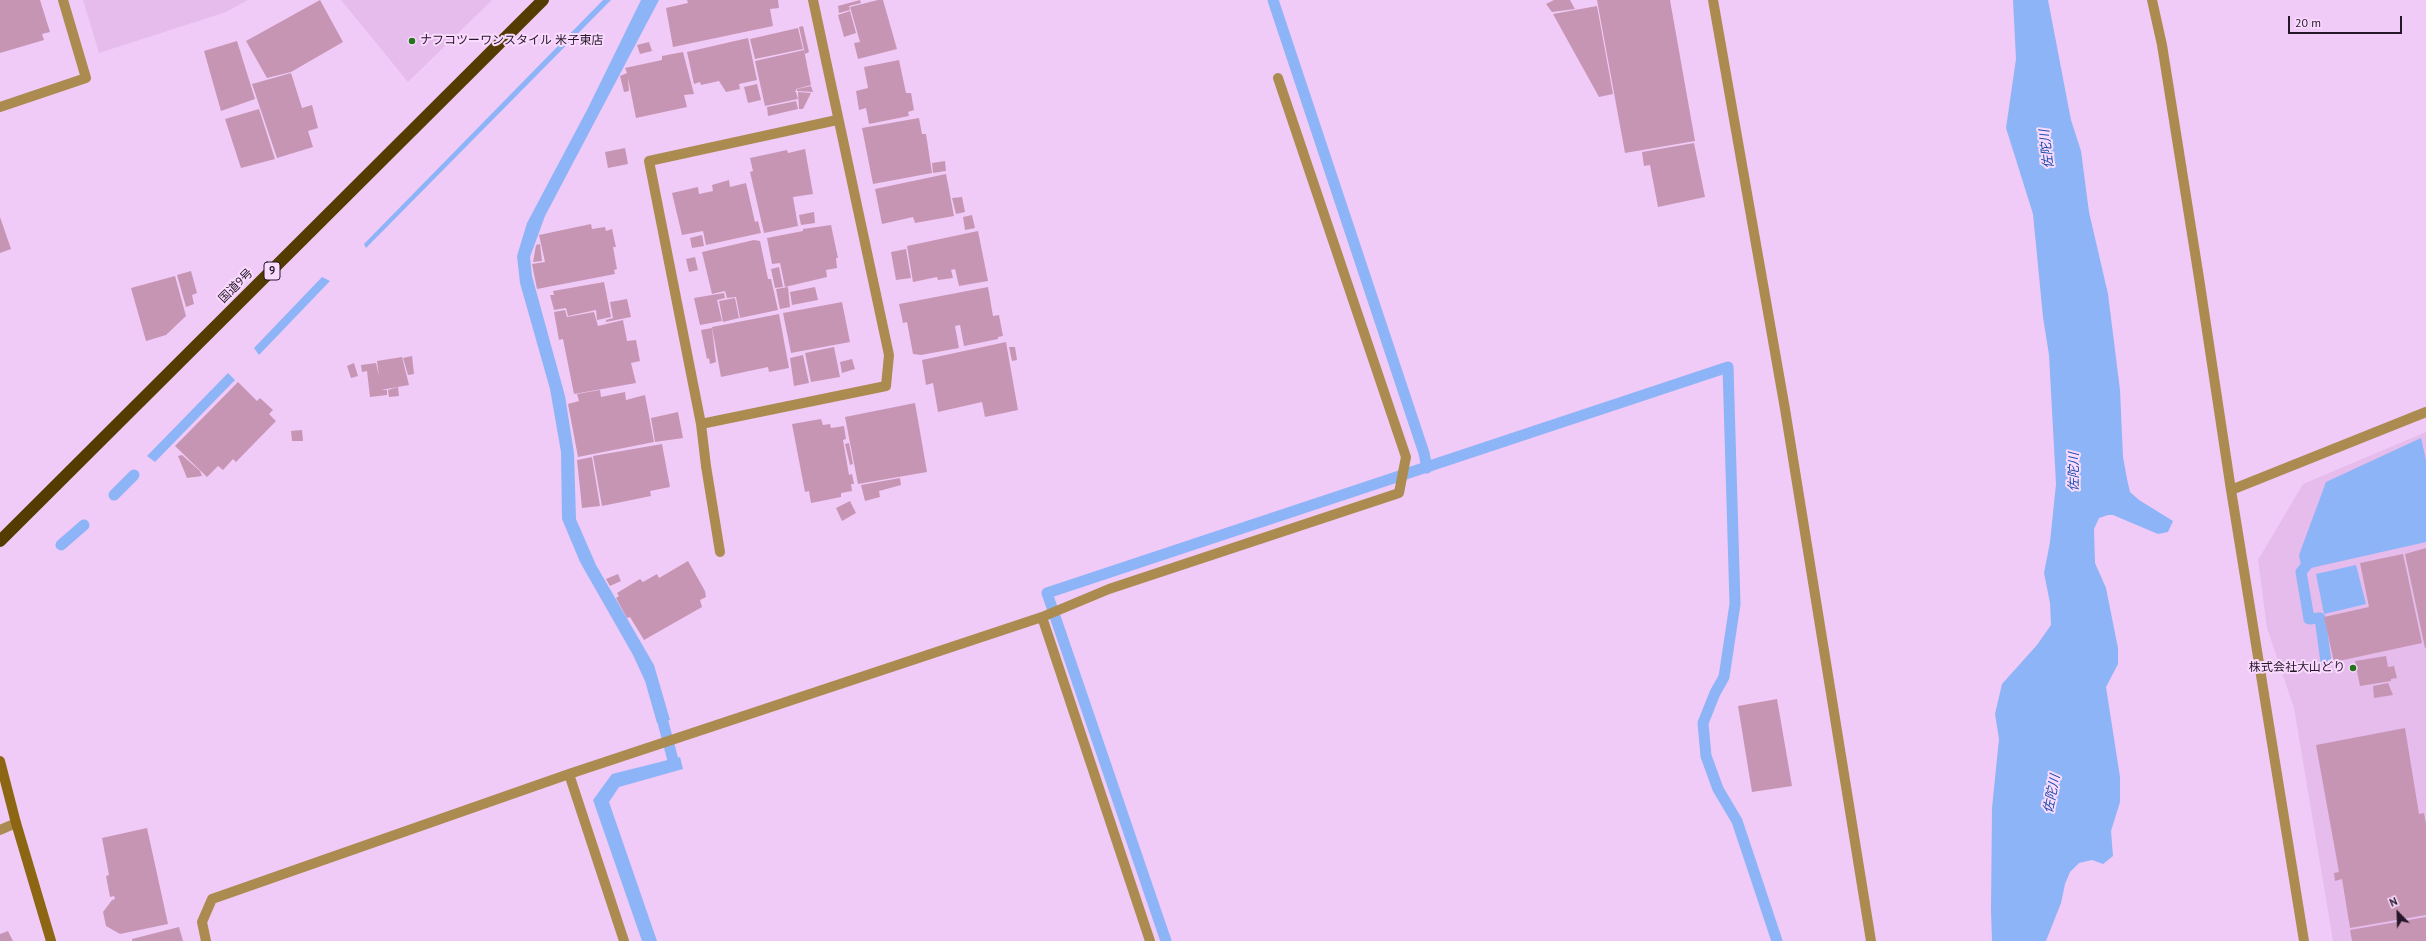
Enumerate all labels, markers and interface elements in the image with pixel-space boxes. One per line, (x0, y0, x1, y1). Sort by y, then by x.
scale bar (2290, 8, 2404, 34)
text: 20 m (2295, 15, 2321, 30)
place label: ナフコツーワンスタイル 米子東店 (420, 34, 603, 48)
marker: ナフコツーワンスタイル 米子東店 (407, 36, 417, 46)
water label: 佐陀川 (2037, 129, 2057, 169)
road number: 9 (264, 262, 280, 280)
street label: 国道9号 (216, 266, 256, 306)
water label: 佐陀川 (2066, 453, 2082, 491)
place label: 株式会社大山どり (2249, 661, 2345, 675)
marker: 株式会社大山どり (2348, 663, 2358, 673)
water label: 佐陀川 (2041, 773, 2063, 815)
north arrow (2378, 893, 2418, 933)
text: N (2387, 894, 2399, 910)

